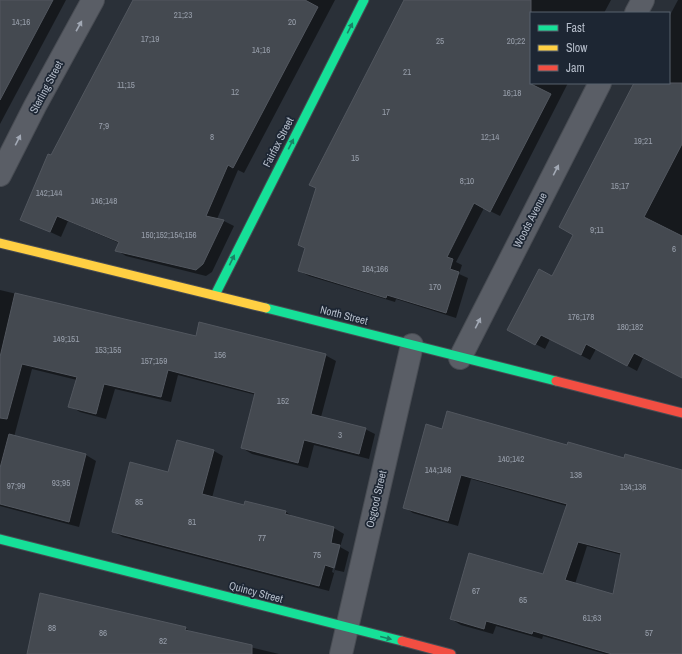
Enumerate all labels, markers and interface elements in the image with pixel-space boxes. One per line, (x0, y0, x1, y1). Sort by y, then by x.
house number: 21;23 (174, 9, 192, 21)
legend (530, 12, 670, 84)
house number: 14;16 (12, 16, 30, 28)
house number: 20 (288, 16, 296, 28)
one-way arrow (76, 20, 82, 32)
text: Fast (566, 20, 585, 36)
one-way arrow (347, 22, 353, 34)
house number: 17;19 (141, 33, 159, 45)
house number: 25 (436, 35, 444, 47)
house number: 20;22 (507, 35, 525, 47)
text: Slow (566, 40, 588, 56)
house number: 14;16 (252, 44, 270, 56)
street label: Sterling Street (26, 58, 66, 116)
text: Jam (566, 60, 585, 76)
house number: 21 (403, 66, 411, 78)
house number: 11;15 (117, 79, 135, 91)
house number: 12 (231, 86, 239, 98)
house number: 16;18 (503, 87, 521, 99)
house number: 17 (382, 106, 390, 118)
street label: Fairfax Street (259, 114, 297, 169)
house number: 7;9 (99, 120, 109, 132)
house number: 8 (210, 131, 214, 143)
house number: 12;14 (481, 131, 499, 143)
one-way arrow (14, 135, 21, 146)
house number: 19;21 (634, 135, 652, 147)
one-way arrow (287, 138, 294, 150)
house number: 15 (351, 152, 359, 164)
one-way arrow (553, 164, 559, 175)
house number: 8;10 (460, 175, 474, 187)
house number: 15;17 (611, 180, 629, 192)
house number: 142;144 (36, 187, 62, 199)
street label: Woods Avenue (510, 190, 550, 250)
house number: 146;148 (91, 195, 117, 207)
house number: 9;11 (590, 224, 604, 236)
house number: 150;152;154;156 (141, 229, 197, 241)
house number: 6 (672, 243, 676, 255)
one-way arrow (228, 254, 235, 265)
house number: 164;166 (362, 263, 388, 275)
house number: 170 (429, 281, 441, 293)
street label: North Street (319, 302, 370, 328)
house number: 176;178 (568, 311, 594, 323)
one-way arrow (475, 317, 481, 329)
house number: 180;182 (617, 321, 643, 333)
house number: 149;151 (53, 333, 79, 345)
house number: 153;155 (95, 344, 121, 356)
house number: 156 (214, 349, 226, 361)
house number: 157;159 (141, 355, 167, 367)
house number: 152 (277, 395, 289, 407)
house number: 3 (338, 429, 342, 441)
house number: 140;142 (498, 453, 524, 465)
house number: 144;146 (425, 464, 451, 476)
street label: Osgood Street (363, 469, 389, 529)
house number: 138 (570, 469, 582, 481)
house number: 93;95 (52, 477, 70, 489)
house number: 97;99 (7, 480, 25, 492)
house number: 134;136 (620, 481, 646, 493)
house number: 85 (135, 496, 143, 508)
house number: 81 (188, 516, 196, 528)
house number: 77 (258, 532, 266, 544)
house number: 75 (313, 549, 321, 561)
street label: Quincy Street (228, 578, 285, 606)
house number: 67 (472, 585, 480, 597)
house number: 65 (519, 594, 527, 606)
house number: 61;63 (583, 612, 601, 624)
house number: 88 (48, 622, 56, 634)
house number: 86 (99, 627, 107, 639)
house number: 57 (645, 627, 653, 639)
house number: 82 (159, 635, 167, 647)
one-way arrow (379, 635, 392, 641)

